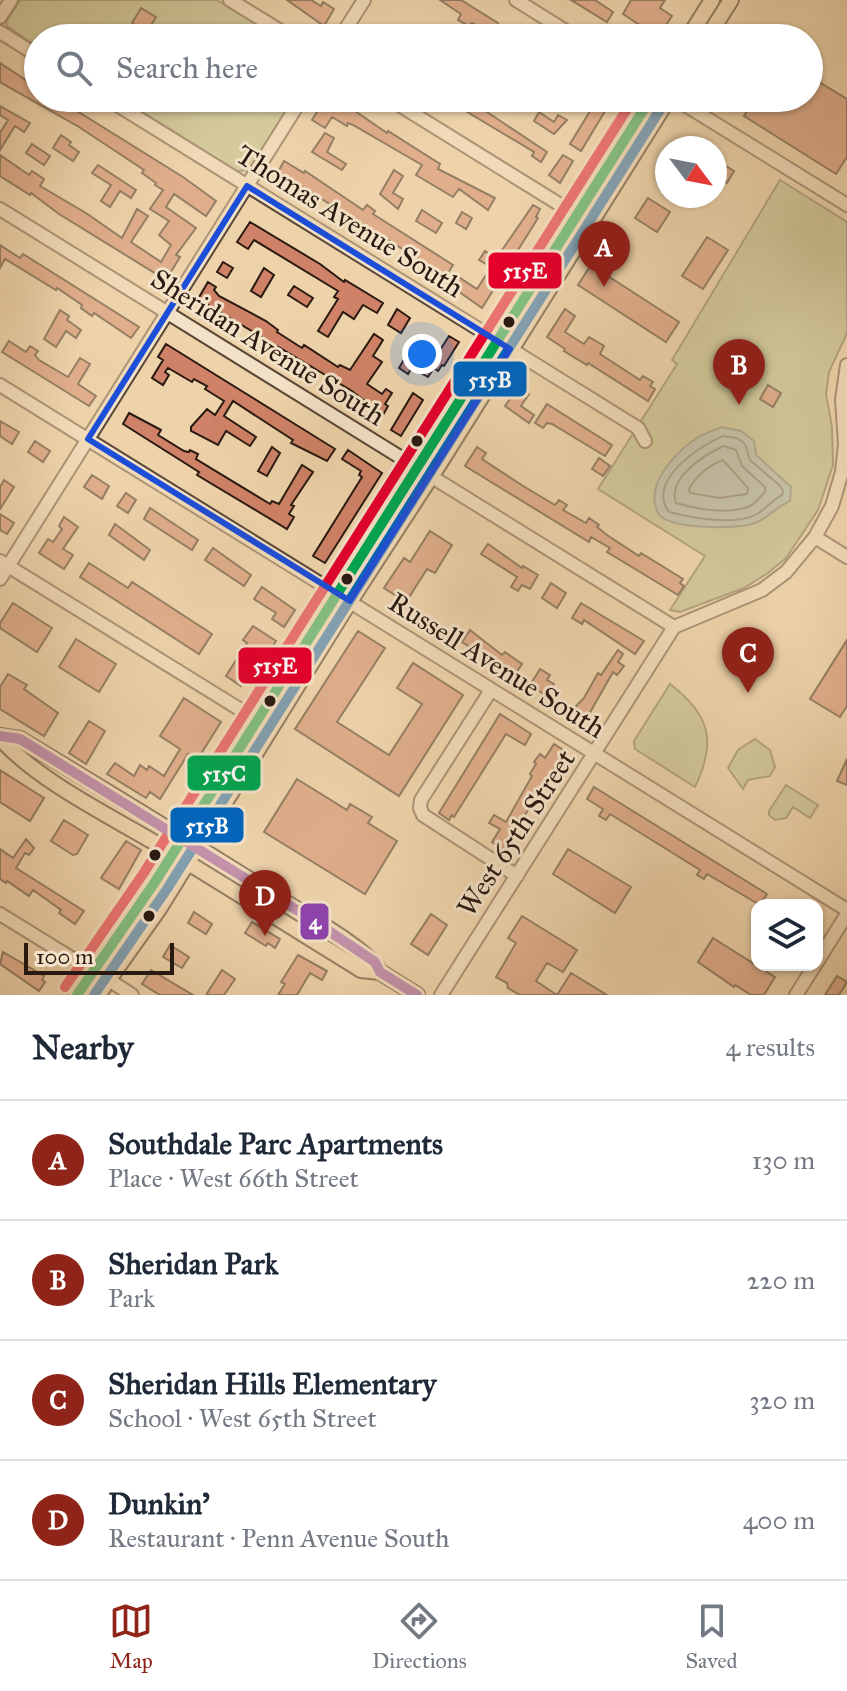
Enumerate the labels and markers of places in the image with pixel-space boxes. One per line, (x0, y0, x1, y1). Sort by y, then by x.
pin: A (578, 221, 630, 287)
unlabelled marker (501, 314, 517, 330)
pin: B (713, 339, 765, 405)
unlabelled marker (409, 433, 425, 449)
unlabelled marker (339, 571, 355, 587)
pin: C (722, 627, 774, 693)
unlabelled marker (262, 693, 278, 709)
unlabelled marker (147, 847, 163, 863)
pin: D (239, 870, 291, 936)
unlabelled marker (141, 908, 157, 924)

